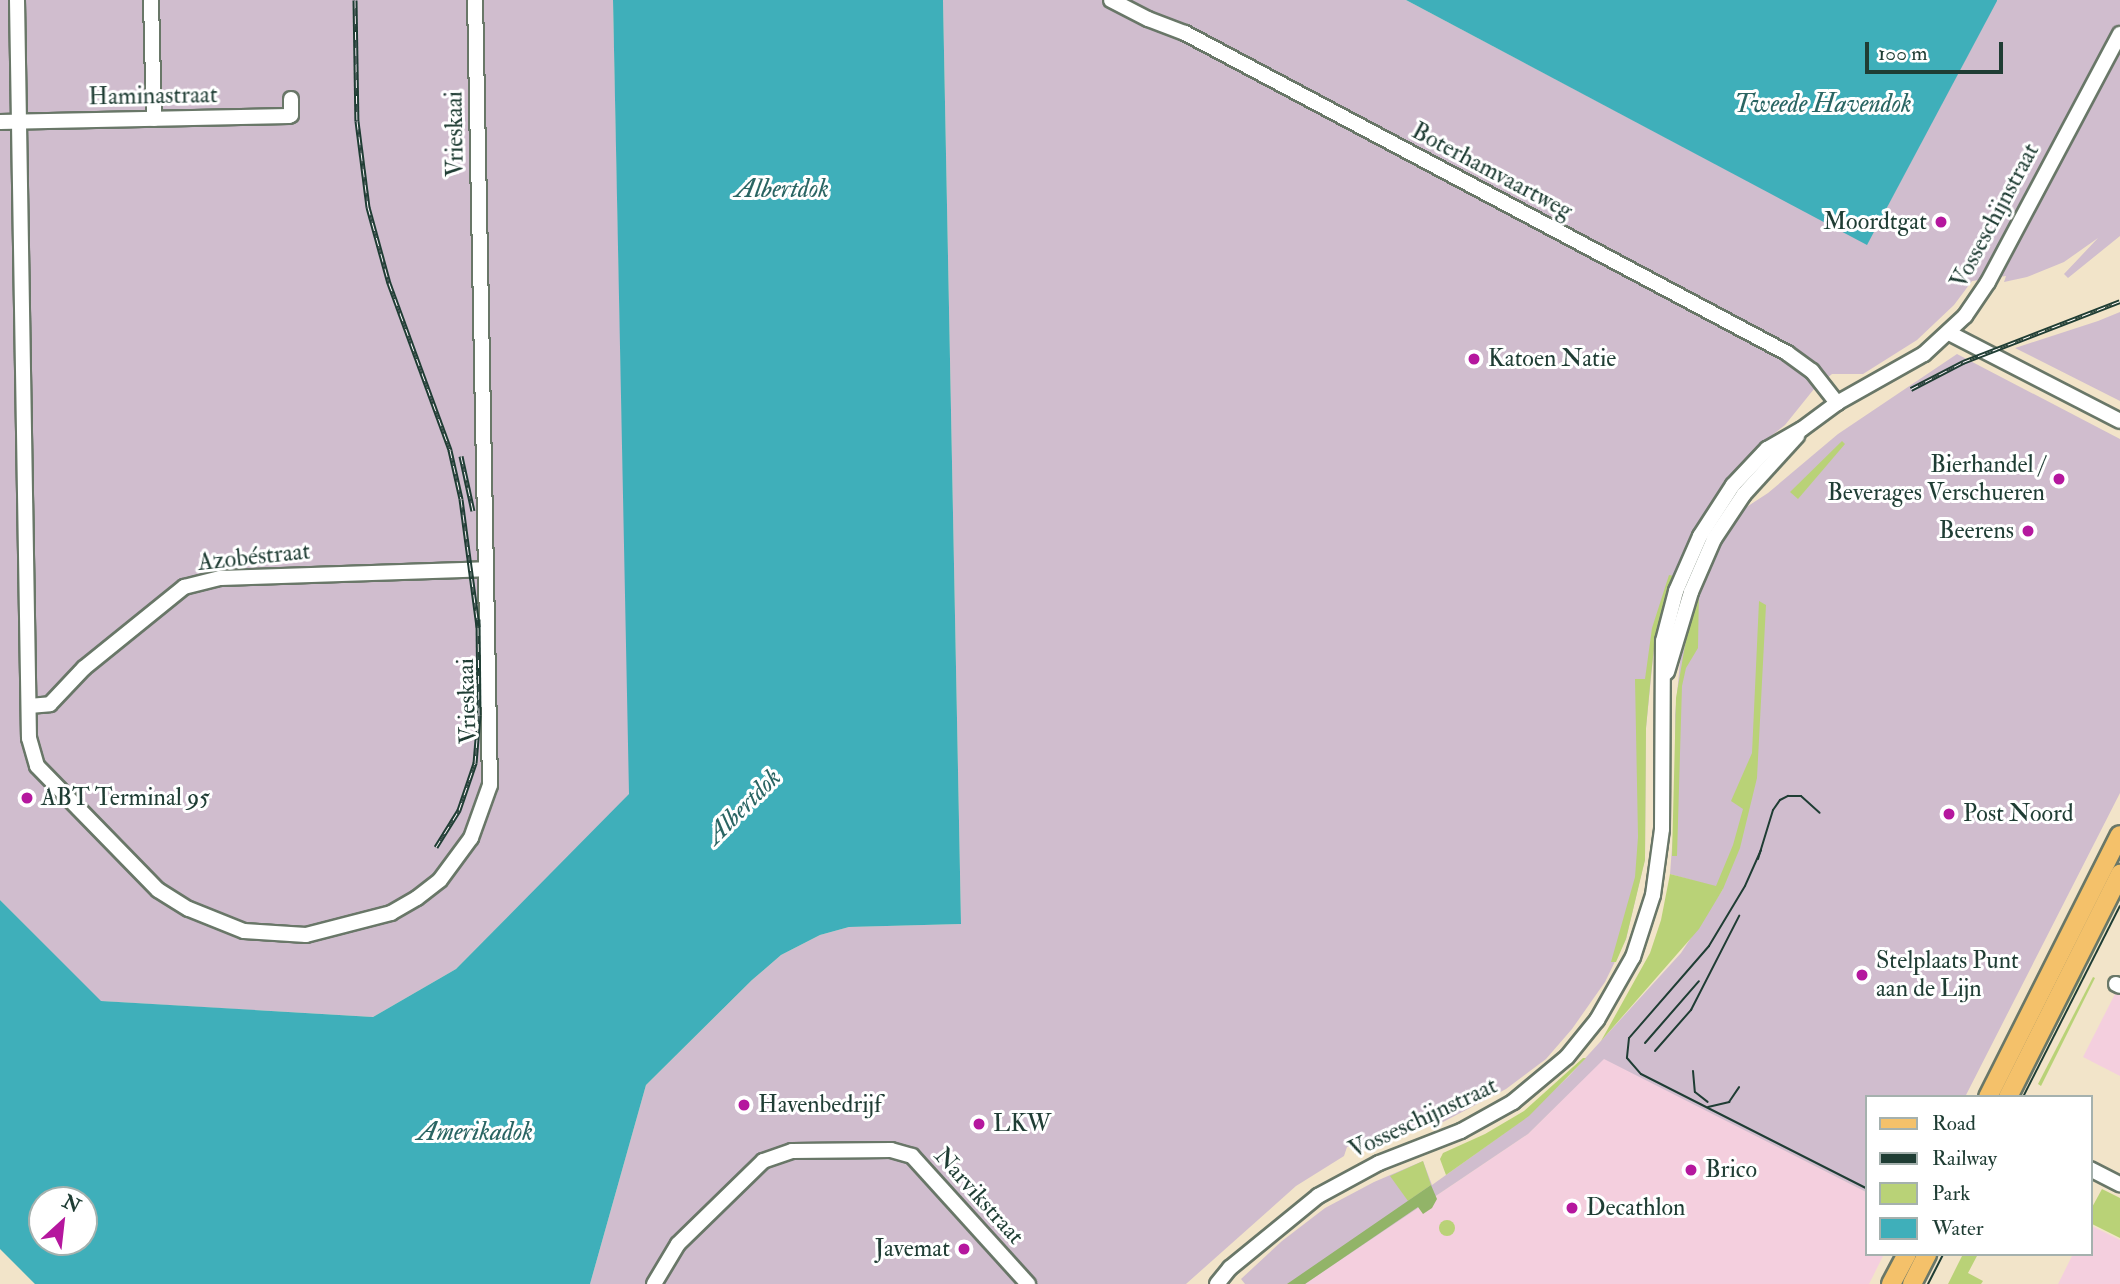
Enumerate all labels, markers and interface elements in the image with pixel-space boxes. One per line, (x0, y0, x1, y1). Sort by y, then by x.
scale bar (1868, 28, 2006, 72)
text: 100 m (1878, 40, 1928, 67)
street label: Haminastraat (88, 80, 218, 112)
water label: Tweede Havendok (1734, 89, 1912, 121)
street label: Vrieskaai (440, 91, 470, 177)
street label: Boterhamvaartweg (1407, 117, 1577, 225)
street label: Vosseschijnstraat (1945, 139, 2045, 293)
water label: Albertdok (735, 174, 829, 206)
place label: Moordtgat (1823, 208, 1927, 236)
marker: Moordtgat (1933, 214, 1949, 230)
place label: Katoen Natie (1488, 345, 1616, 373)
marker: Katoen Natie (1466, 351, 1482, 367)
place label: Bierhandel / Beverages Verschueren (1827, 451, 2045, 507)
marker: Bierhandel / Beverages Verschueren (2051, 471, 2067, 487)
place label: Beerens (1939, 517, 2014, 545)
marker: Beerens (2020, 523, 2036, 539)
street label: Azobéstraat (196, 537, 312, 577)
street label: Vrieskaai (451, 658, 483, 744)
water label: Albertdok (700, 763, 788, 851)
place label: ABT Terminal 95 (41, 784, 210, 812)
marker: ABT Terminal 95 (19, 790, 35, 806)
place label: Post Noord (1963, 800, 2074, 828)
marker: Post Noord (1941, 806, 1957, 822)
place label: Stelplaats Punt aan de Lijn (1876, 947, 2019, 1003)
marker: Stelplaats Punt aan de Lijn (1854, 967, 1870, 983)
street label: Vosseschijnstraat (1344, 1071, 1502, 1165)
place label: Havenbedrijf (758, 1091, 882, 1119)
legend (1864, 1095, 2092, 1256)
marker: Havenbedrijf (736, 1097, 752, 1113)
place label: LKW (993, 1110, 1051, 1138)
text: Road (1932, 1110, 1976, 1137)
marker: LKW (971, 1116, 987, 1132)
water label: Amerikadok (417, 1117, 533, 1149)
street label: Narvikstraat (928, 1142, 1030, 1250)
text: Railway (1932, 1145, 1997, 1172)
place label: Brico (1705, 1156, 1757, 1184)
marker: Brico (1683, 1162, 1699, 1178)
text: Park (1932, 1180, 1970, 1207)
north arrow (28, 1186, 98, 1256)
text: N (59, 1190, 85, 1219)
place label: Decathlon (1586, 1194, 1685, 1222)
marker: Decathlon (1564, 1200, 1580, 1216)
text: Water (1932, 1215, 1984, 1242)
place label: Javemat (875, 1235, 950, 1263)
marker: Javemat (956, 1241, 972, 1257)

